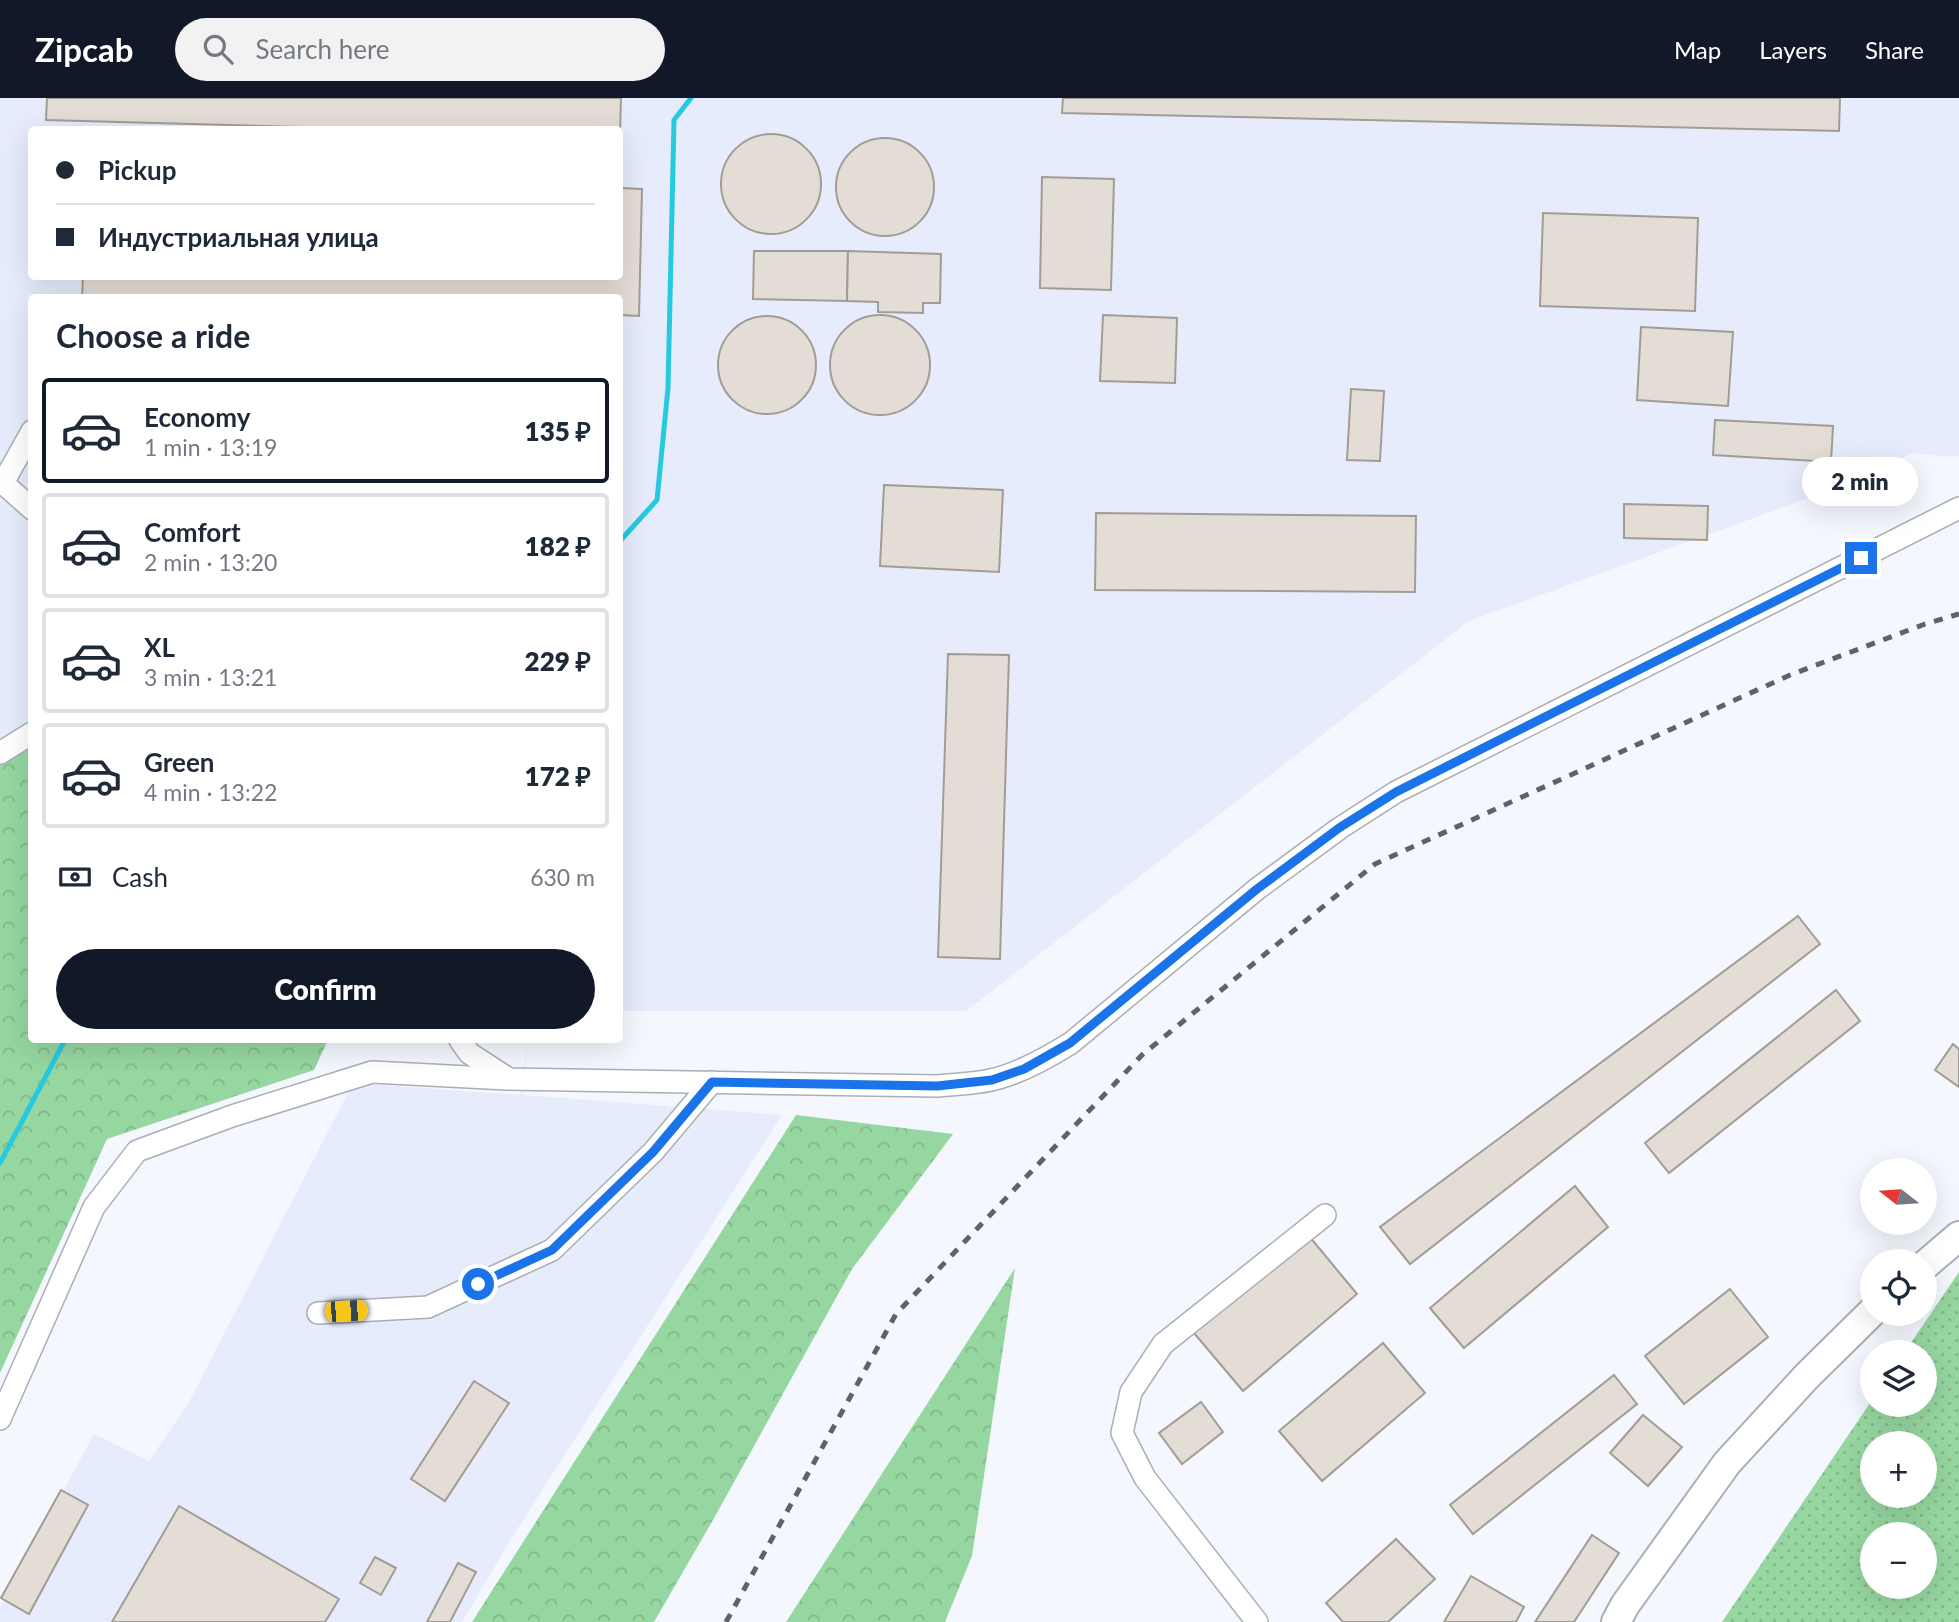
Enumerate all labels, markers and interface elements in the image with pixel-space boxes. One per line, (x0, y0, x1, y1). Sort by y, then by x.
search box (175, 18, 665, 81)
text: Zipcab (35, 29, 133, 69)
icon: search (199, 30, 237, 68)
text: Search here (255, 33, 390, 65)
text: Map (1674, 35, 1721, 64)
text: Layers (1759, 35, 1827, 64)
text: Share (1865, 35, 1924, 64)
text: Pickup (98, 154, 177, 186)
text: Индустриальная улица (98, 221, 379, 253)
text: Choose a ride (56, 316, 250, 355)
icon: car (60, 399, 123, 462)
text: Economy (144, 401, 250, 433)
text: 135 ₽ (525, 415, 591, 447)
text: 1 min · 13:19 (144, 433, 277, 461)
callout: 2 min (1803, 456, 1919, 505)
text: 2 min (1831, 467, 1889, 495)
icon: car (60, 514, 123, 577)
text: Comfort (144, 516, 241, 548)
text: 182 ₽ (525, 530, 591, 562)
route end (1845, 542, 1877, 574)
text: 2 min · 13:20 (144, 548, 277, 576)
icon: car (60, 629, 123, 692)
text: XL (144, 631, 175, 663)
text: 229 ₽ (525, 645, 591, 677)
text: 3 min · 13:21 (144, 663, 277, 691)
icon: car (60, 744, 123, 807)
text: Green (144, 746, 214, 778)
text: 172 ₽ (525, 760, 591, 792)
text: 4 min · 13:22 (144, 778, 277, 806)
icon: cash (56, 858, 94, 896)
text: Cash (112, 861, 168, 893)
text: 630 m (530, 863, 595, 891)
button: Confirm (56, 949, 595, 1029)
north arrow (1860, 1158, 1937, 1236)
map controls (1860, 1158, 1937, 1599)
button: locate (1860, 1249, 1937, 1326)
route start (462, 1268, 494, 1300)
car (325, 1299, 368, 1323)
button: layers (1860, 1340, 1937, 1417)
button: + (1860, 1431, 1937, 1508)
button: − (1860, 1522, 1937, 1599)

